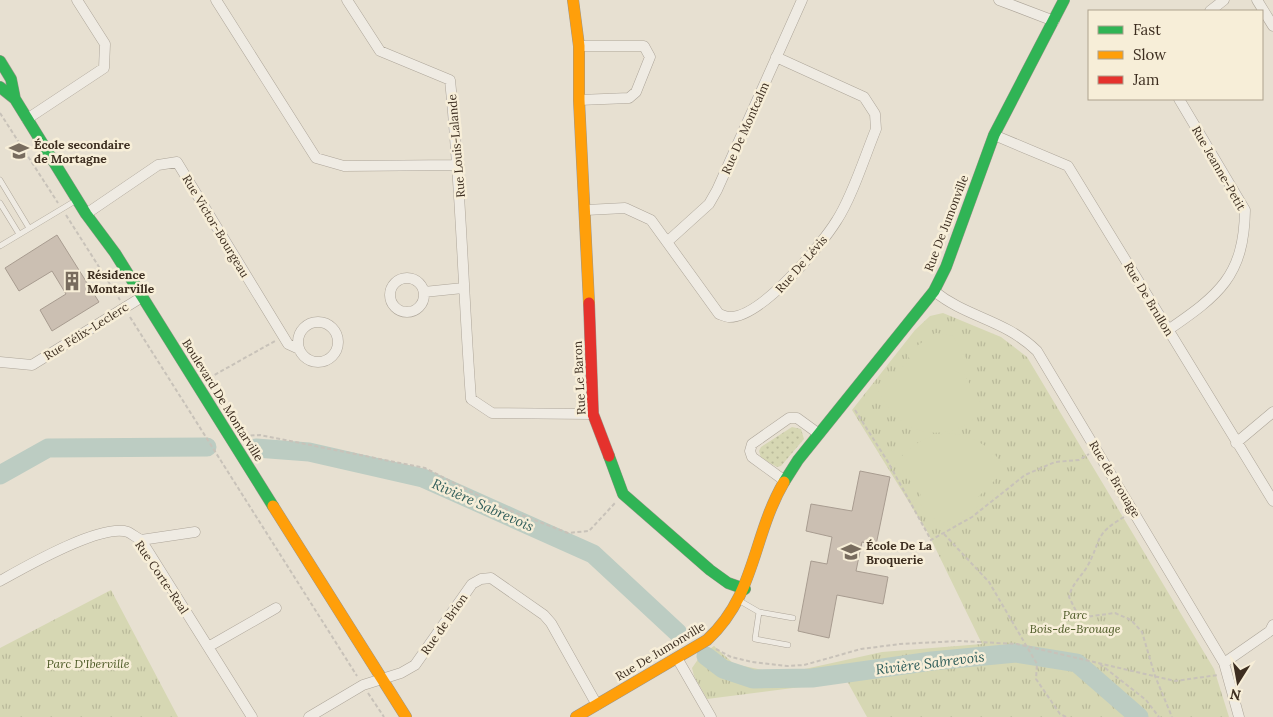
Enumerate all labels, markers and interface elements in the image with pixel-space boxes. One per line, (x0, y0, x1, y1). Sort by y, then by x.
legend (1088, 10, 1263, 100)
text: Fast (1133, 20, 1161, 39)
text: Slow (1133, 45, 1166, 64)
text: Jam (1132, 70, 1160, 89)
street label: Rue De Montcalm (718, 79, 772, 176)
street label: Rue Louis-Lalande (444, 93, 468, 198)
street label: Rue Jeanne-Petit (1189, 123, 1249, 213)
place label: École secondaire de Mortagne (34, 137, 131, 166)
school or university icon: École secondaire de Mortagne (8, 140, 30, 162)
street label: Rue Victor-Bourgeau (179, 172, 253, 280)
street label: Rue De Jumonville (921, 172, 971, 273)
street label: Rue De Lévis (772, 232, 830, 296)
street label: Rue De Brullon (1121, 259, 1177, 339)
place label: Résidence Montarville (87, 267, 155, 296)
building icon: Résidence Montarville (61, 270, 83, 292)
street label: Rue Félix-Leclerc (41, 299, 131, 363)
street label: Boulevard De Montarville (179, 336, 267, 464)
street label: Rue Le Baron (570, 341, 588, 415)
street label: Rue de Brouage (1086, 438, 1144, 521)
water label: Rivière Sabrevois (429, 475, 537, 535)
street label: Rue Corte-Real (132, 537, 192, 617)
place label: École De La Broquerie (866, 538, 933, 567)
school or university icon: École De La Broquerie (840, 541, 862, 563)
street label: Rue de Brion (417, 590, 471, 658)
park label: Parc Bois-de-Brouage (1029, 607, 1121, 636)
street label: Rue De Jumonville (612, 618, 708, 684)
water label: Rivière Sabrevois (875, 647, 985, 679)
park label: Parc D'Iberville (47, 656, 130, 671)
north arrow (1213, 657, 1263, 707)
text: N (1228, 685, 1243, 705)

